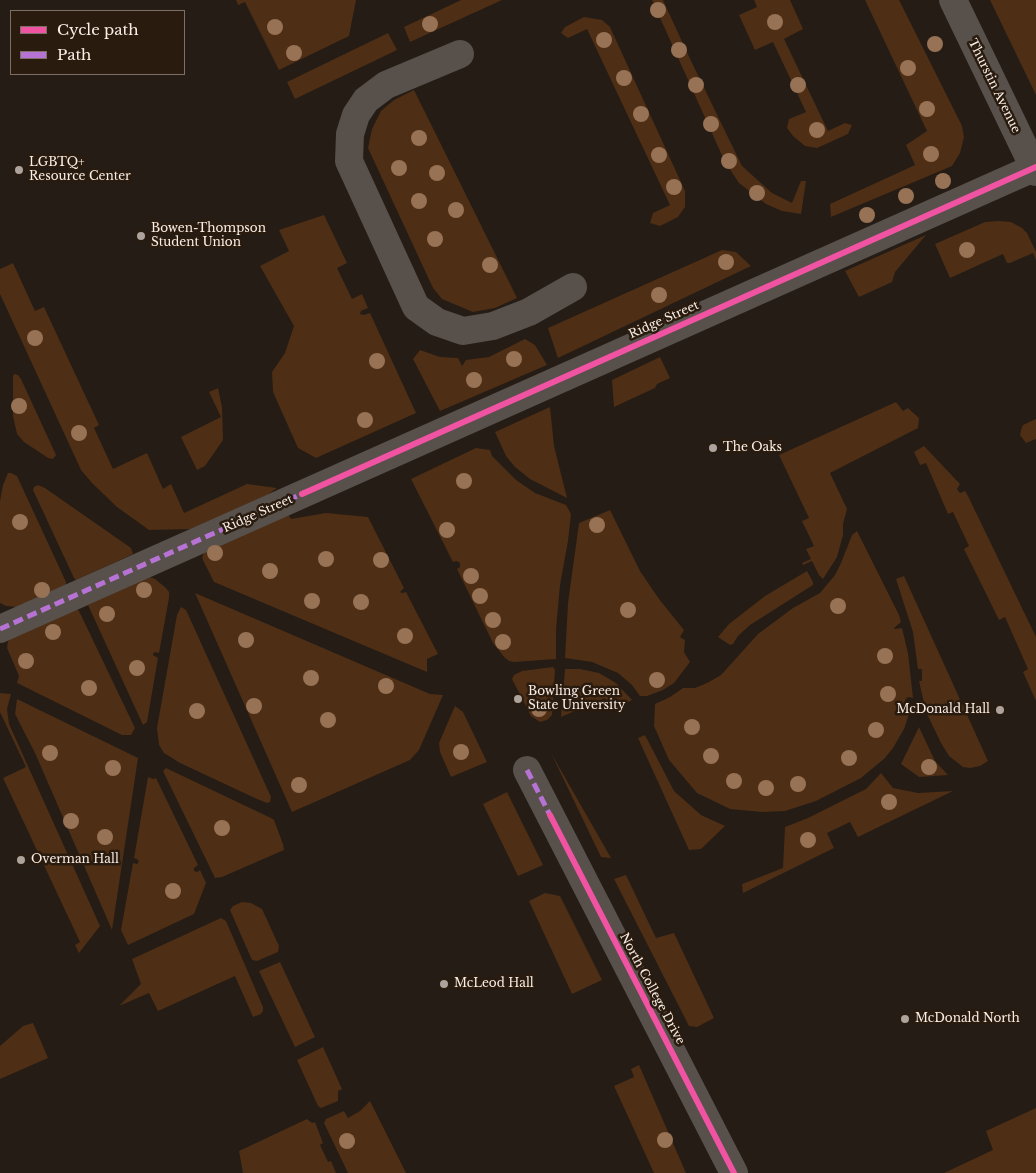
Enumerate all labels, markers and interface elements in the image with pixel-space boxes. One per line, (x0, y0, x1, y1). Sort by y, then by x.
legend (10, 10, 185, 75)
text: Cycle path (57, 20, 139, 39)
street label: Thurstin Avenue (965, 36, 1023, 136)
text: Path (57, 45, 91, 64)
place label: LGBTQ+ Resource Center (29, 156, 131, 184)
marker: LGBTQ+ Resource Center (13, 164, 25, 176)
place label: Bowen-Thompson Student Union (151, 222, 266, 250)
marker: Bowen-Thompson Student Union (135, 230, 147, 242)
street label: Ridge Street (627, 298, 701, 342)
place label: The Oaks (723, 441, 782, 455)
marker: The Oaks (707, 442, 719, 454)
street label: Ridge Street (221, 492, 295, 536)
place label: Bowling Green State University (528, 685, 625, 713)
marker: Bowling Green State University (512, 693, 524, 705)
place label: McDonald Hall (896, 703, 990, 717)
marker: McDonald Hall (994, 704, 1006, 716)
place label: Overman Hall (31, 853, 119, 867)
marker: Overman Hall (15, 854, 27, 866)
street label: North College Drive (616, 931, 688, 1047)
place label: McLeod Hall (454, 977, 534, 991)
marker: McLeod Hall (438, 978, 450, 990)
place label: McDonald North (915, 1012, 1020, 1026)
marker: McDonald North (899, 1013, 911, 1025)

